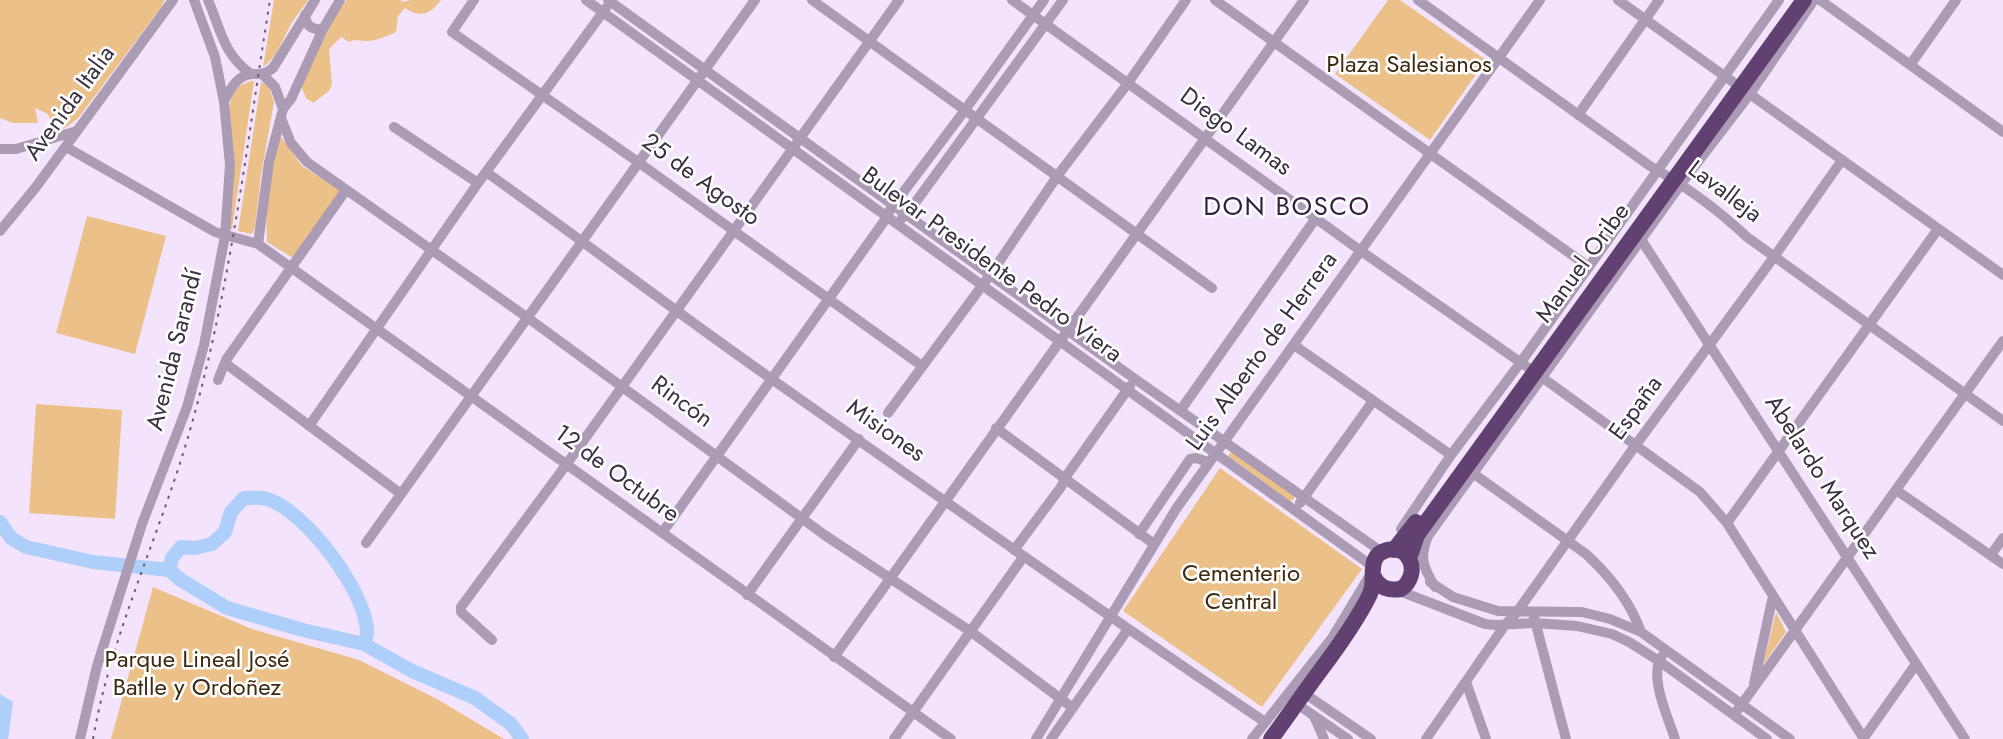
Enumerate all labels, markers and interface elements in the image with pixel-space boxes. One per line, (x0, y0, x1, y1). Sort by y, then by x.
street label: Avenida Italia (20, 41, 122, 167)
park label: Plaza Salesianos (1326, 52, 1492, 80)
street label: Diego Lamas (1173, 83, 1297, 183)
street label: 25 de Agosto (635, 129, 765, 233)
street label: Lavalleja (1681, 156, 1767, 230)
street label: Bulevar Presidente Pedro Viera (855, 162, 1127, 370)
district label: DON BOSCO (1203, 193, 1371, 225)
street label: Manuel Oribe (1531, 199, 1637, 329)
street label: Luis Alberto de Herrera (1181, 247, 1345, 457)
street label: Avenida Sarandí (142, 266, 210, 434)
street label: Rincón (644, 371, 718, 435)
street label: España (1604, 371, 1670, 447)
street label: Abelardo Marquez (1757, 391, 1885, 565)
street label: Misiones (840, 395, 930, 469)
street label: 12 de Octubre (548, 420, 684, 530)
park label: Cementerio Central (1182, 561, 1300, 617)
park label: Parque Lineal José Batlle y Ordoñez (105, 647, 289, 703)

